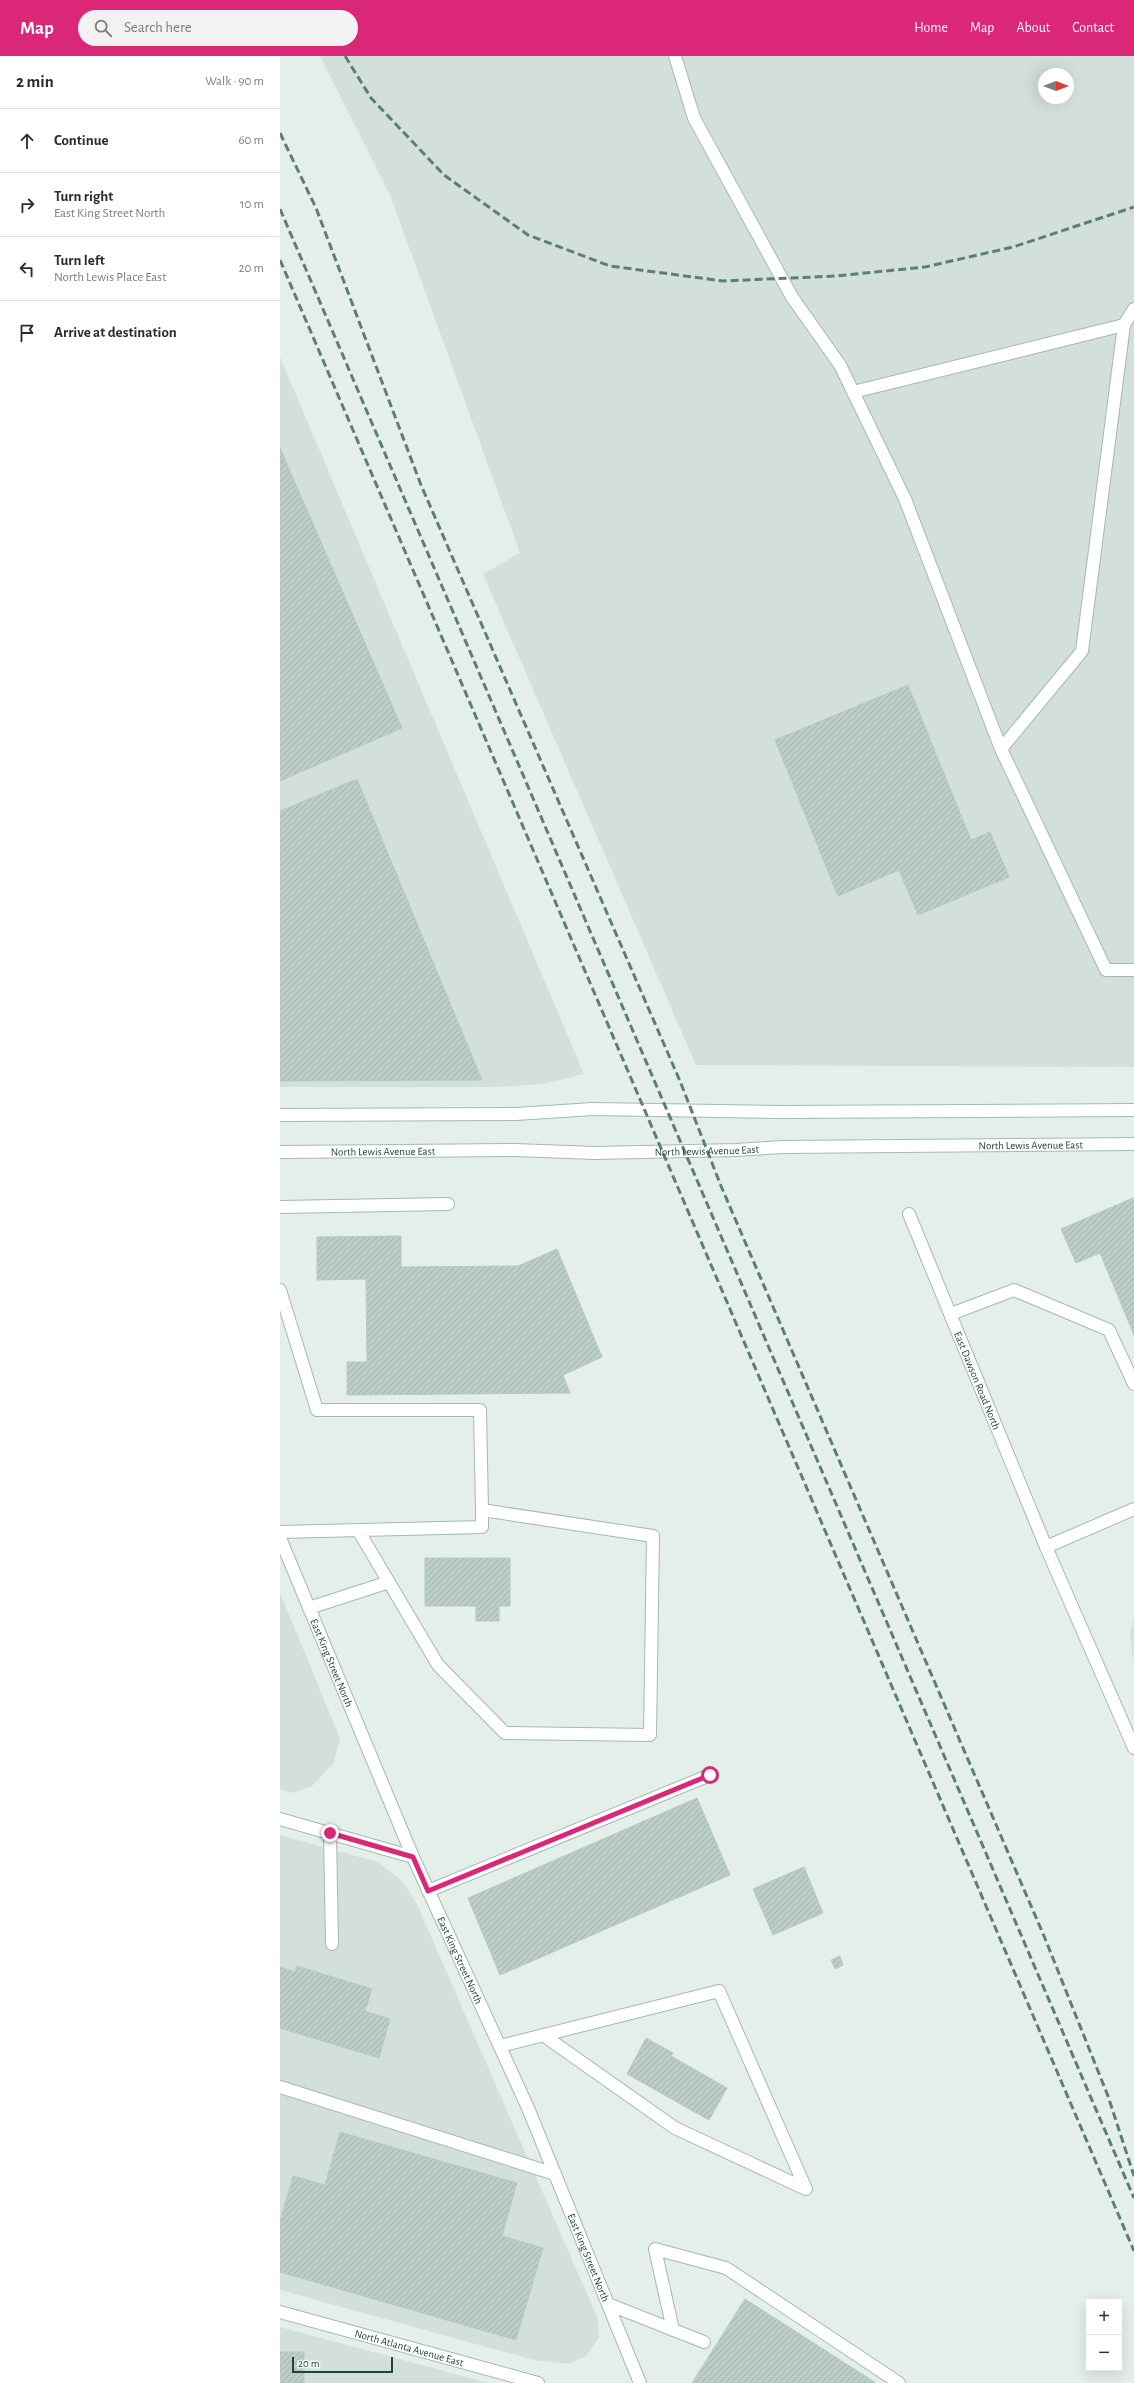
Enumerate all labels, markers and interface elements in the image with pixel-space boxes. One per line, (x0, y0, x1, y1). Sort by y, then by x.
search box (78, 10, 358, 46)
icon: search (92, 17, 114, 39)
text: Map (20, 19, 54, 38)
text: Search here (124, 20, 192, 35)
text: Home (914, 21, 948, 35)
text: Map (970, 21, 994, 35)
text: About (1016, 21, 1050, 35)
text: Contact (1072, 21, 1114, 35)
north arrow (1038, 68, 1074, 104)
text: 2 min (16, 73, 54, 90)
text: Walk · 90 m (205, 75, 264, 88)
icon: ahead (16, 130, 38, 152)
text: Continue (54, 133, 109, 148)
text: 60 m (238, 134, 264, 147)
text: Turn right (54, 189, 113, 204)
icon: right (16, 194, 38, 216)
text: 10 m (240, 198, 264, 211)
text: East King Street North (54, 207, 165, 220)
text: Turn left (54, 253, 105, 268)
icon: left (16, 258, 38, 280)
text: 20 m (239, 262, 264, 275)
text: North Lewis Place East (54, 271, 166, 284)
icon: arrive (16, 322, 38, 344)
text: Arrive at destination (54, 325, 177, 340)
street label: North Lewis Avenue East (979, 1139, 1084, 1151)
street label: North Lewis Avenue East (655, 1143, 760, 1157)
street label: North Lewis Avenue East (331, 1145, 436, 1157)
street label: East Dawson Road North (952, 1330, 1003, 1431)
street label: East King Street North (309, 1617, 355, 1708)
route start (701, 1766, 719, 1784)
route end (321, 1824, 339, 1842)
street label: East King Street North (436, 1915, 485, 2005)
street label: East King Street North (566, 2212, 612, 2303)
map controls (1086, 2299, 1122, 2371)
button: + (1086, 2299, 1122, 2335)
street label: North Atlanta Avenue East (354, 2327, 465, 2368)
button: − (1086, 2335, 1122, 2371)
scale bar (292, 2355, 393, 2374)
text: 20 m (298, 2358, 319, 2369)

